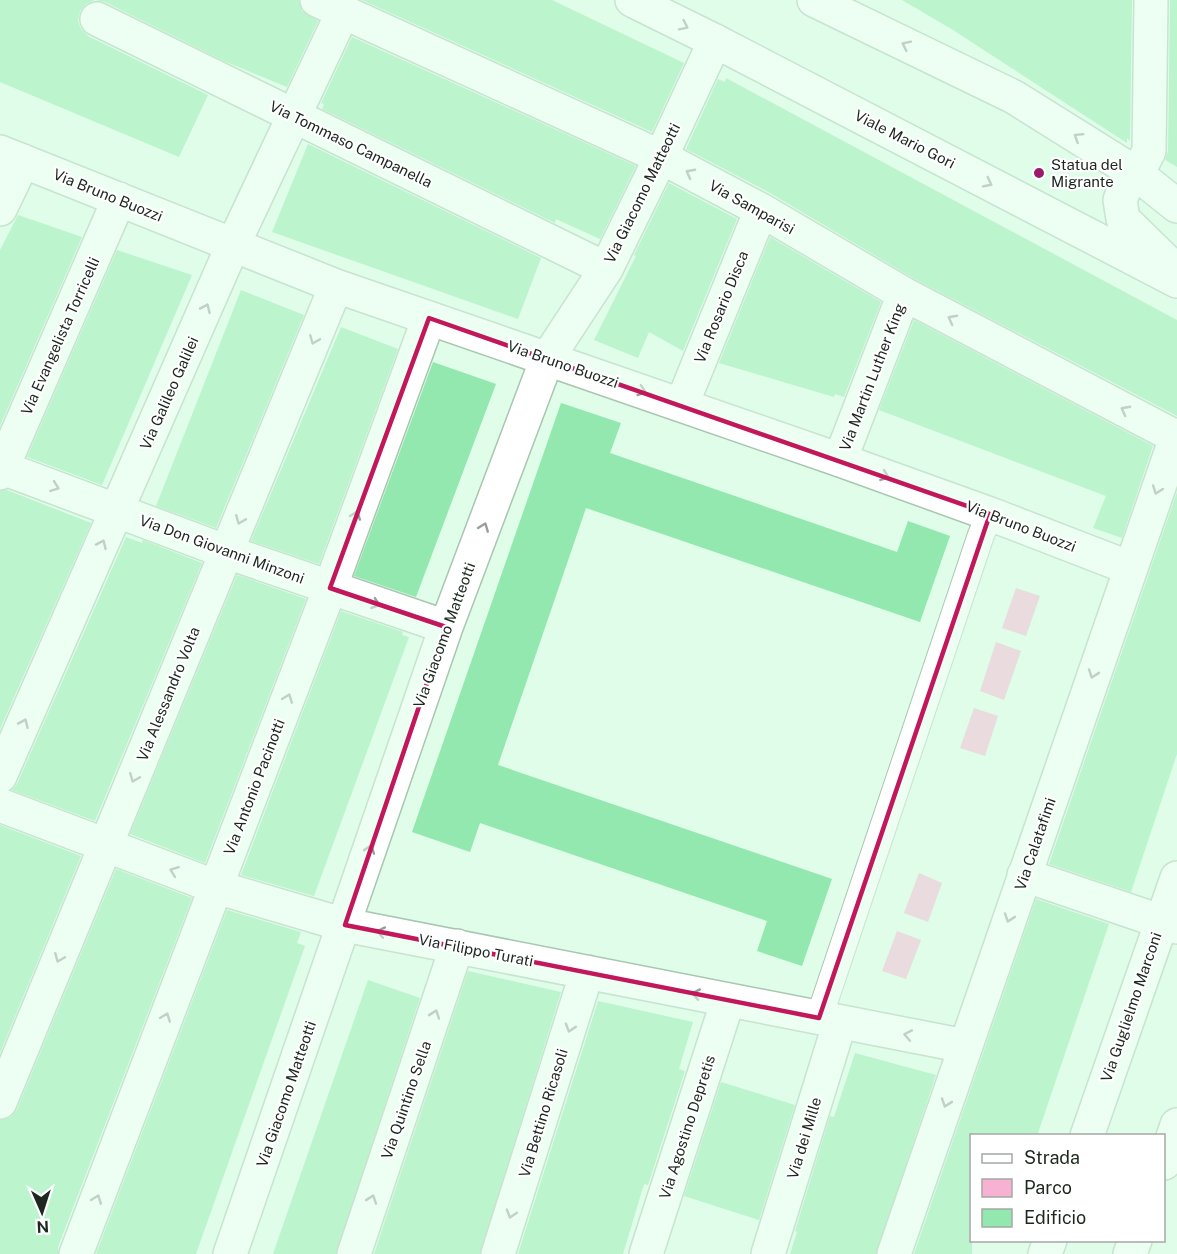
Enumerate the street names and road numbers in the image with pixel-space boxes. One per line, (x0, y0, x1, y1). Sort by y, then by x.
street label: Via Tommaso Campanella (267, 97, 435, 191)
street label: Viale Mario Gori (852, 106, 958, 172)
street label: Via Giacomo Matteotti (601, 120, 683, 266)
street label: Via Bruno Buozzi (51, 165, 165, 225)
street label: Via Samparisi (706, 177, 798, 237)
street label: Via Rosario Disca (691, 248, 751, 366)
street label: Via Evangelista Torricelli (17, 254, 103, 418)
street label: Via Martin Luther King (836, 301, 908, 453)
street label: Via Galileo Galilei (136, 334, 202, 452)
street label: Via Bruno Buozzi (505, 337, 621, 391)
street label: Via Bruno Buozzi (964, 497, 1078, 555)
street label: Via Don Giovanni Minzoni (137, 511, 307, 587)
street label: Via Giacomo Matteotti (410, 560, 478, 710)
street label: Via Alessandro Volta (133, 624, 203, 764)
street label: Via Antonio Pacinotti (220, 717, 288, 857)
street label: Via Calatafimi (1011, 795, 1059, 893)
street label: Via Guglielmo Marconi (1097, 930, 1165, 1084)
street label: Via Filippo Turati (417, 931, 535, 969)
street label: Via Giacomo Matteotti (253, 1019, 319, 1169)
street label: Via Quintino Sella (378, 1039, 434, 1161)
street label: Via Bettino Ricasoli (515, 1047, 571, 1179)
street label: Via Agostino Depretis (656, 1053, 718, 1201)
street label: Via dei Mille (784, 1095, 824, 1181)

